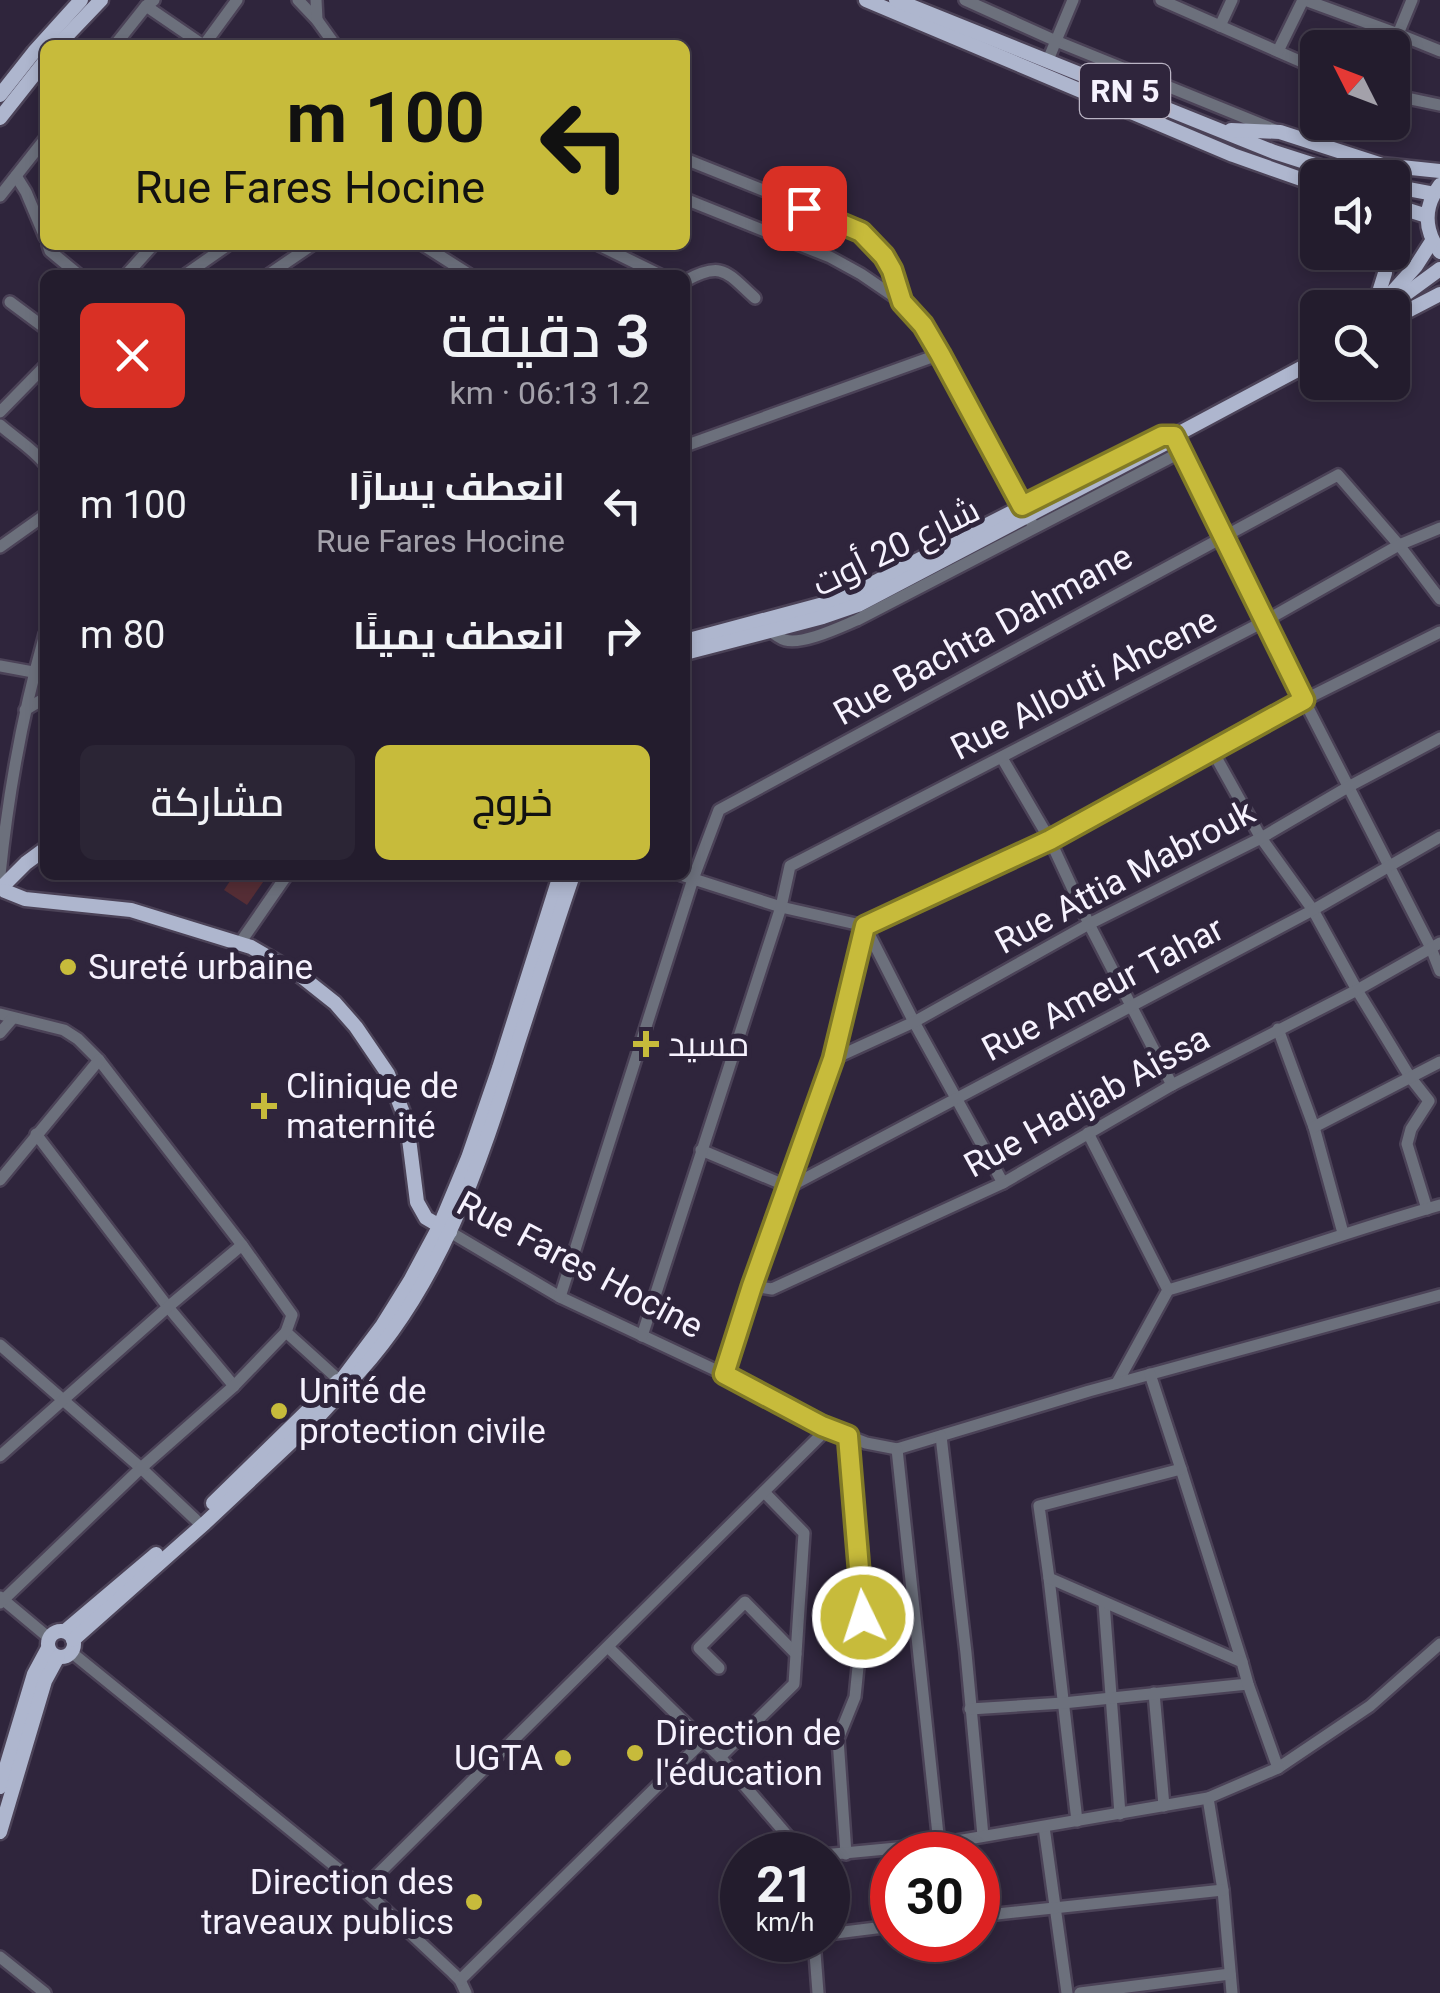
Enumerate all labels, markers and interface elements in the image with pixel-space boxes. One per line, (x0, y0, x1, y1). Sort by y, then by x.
north arrow (1300, 30, 1410, 140)
map controls (1300, 30, 1410, 400)
road number: RN 5 (1080, 64, 1170, 118)
text: 100 m (286, 77, 485, 159)
icon: left (520, 80, 650, 210)
button: sound (1300, 160, 1410, 270)
text: Rue Fares Hocine (135, 161, 485, 214)
pin (762, 166, 847, 251)
icon: arrive (777, 181, 832, 236)
button: search (1300, 290, 1410, 400)
text: 3 دقيقة (441, 301, 650, 372)
button: close (80, 303, 185, 408)
text: 1.2 km · 06:13 (449, 374, 650, 412)
text: انعطف يسارًا (348, 465, 565, 509)
icon: left (595, 478, 650, 533)
text: 100 m (80, 483, 187, 527)
street label: شارع 20 أوت (805, 487, 987, 607)
text: Rue Fares Hocine (316, 522, 565, 560)
street label: Rue Bachta Dahmane (827, 536, 1139, 734)
street label: Rue Allouti Ahcene (944, 599, 1224, 769)
icon: right (595, 608, 650, 663)
text: 80 m (80, 613, 165, 657)
text: انعطف يمينًا (353, 614, 565, 658)
button: مشاركة (80, 745, 355, 860)
button: خروج (375, 745, 650, 860)
street label: Rue Attia Mabrouk (988, 791, 1262, 963)
street label: Rue Ameur Tahar (975, 908, 1231, 1070)
place label: Sureté urbaine (88, 947, 313, 988)
marker: Sureté urbaine (57, 956, 79, 978)
street label: Rue Hadjab Aissa (957, 1018, 1217, 1186)
place label: مسيد (668, 1024, 750, 1065)
marker: مسيد (633, 1031, 659, 1057)
place label: Clinique de maternité (286, 1066, 458, 1147)
marker: Clinique de maternité (251, 1093, 277, 1119)
street label: Rue Fares Hocine (450, 1183, 710, 1347)
place label: Unité de protection civile (299, 1371, 546, 1452)
marker: Unité de protection civile (268, 1400, 290, 1422)
position arrow (811, 1565, 915, 1669)
place label: Direction de l'éducation (655, 1713, 841, 1794)
place label: UGTA (454, 1738, 543, 1779)
marker: Direction de l'éducation (624, 1742, 646, 1764)
marker: UGTA (552, 1747, 574, 1769)
speed limit sign: 30 (870, 1832, 1000, 1962)
text: 21 (756, 1856, 814, 1914)
place label: Direction des traveaux publics (201, 1862, 454, 1943)
marker: Direction des traveaux publics (463, 1891, 485, 1913)
text: km/h (756, 1908, 814, 1937)

